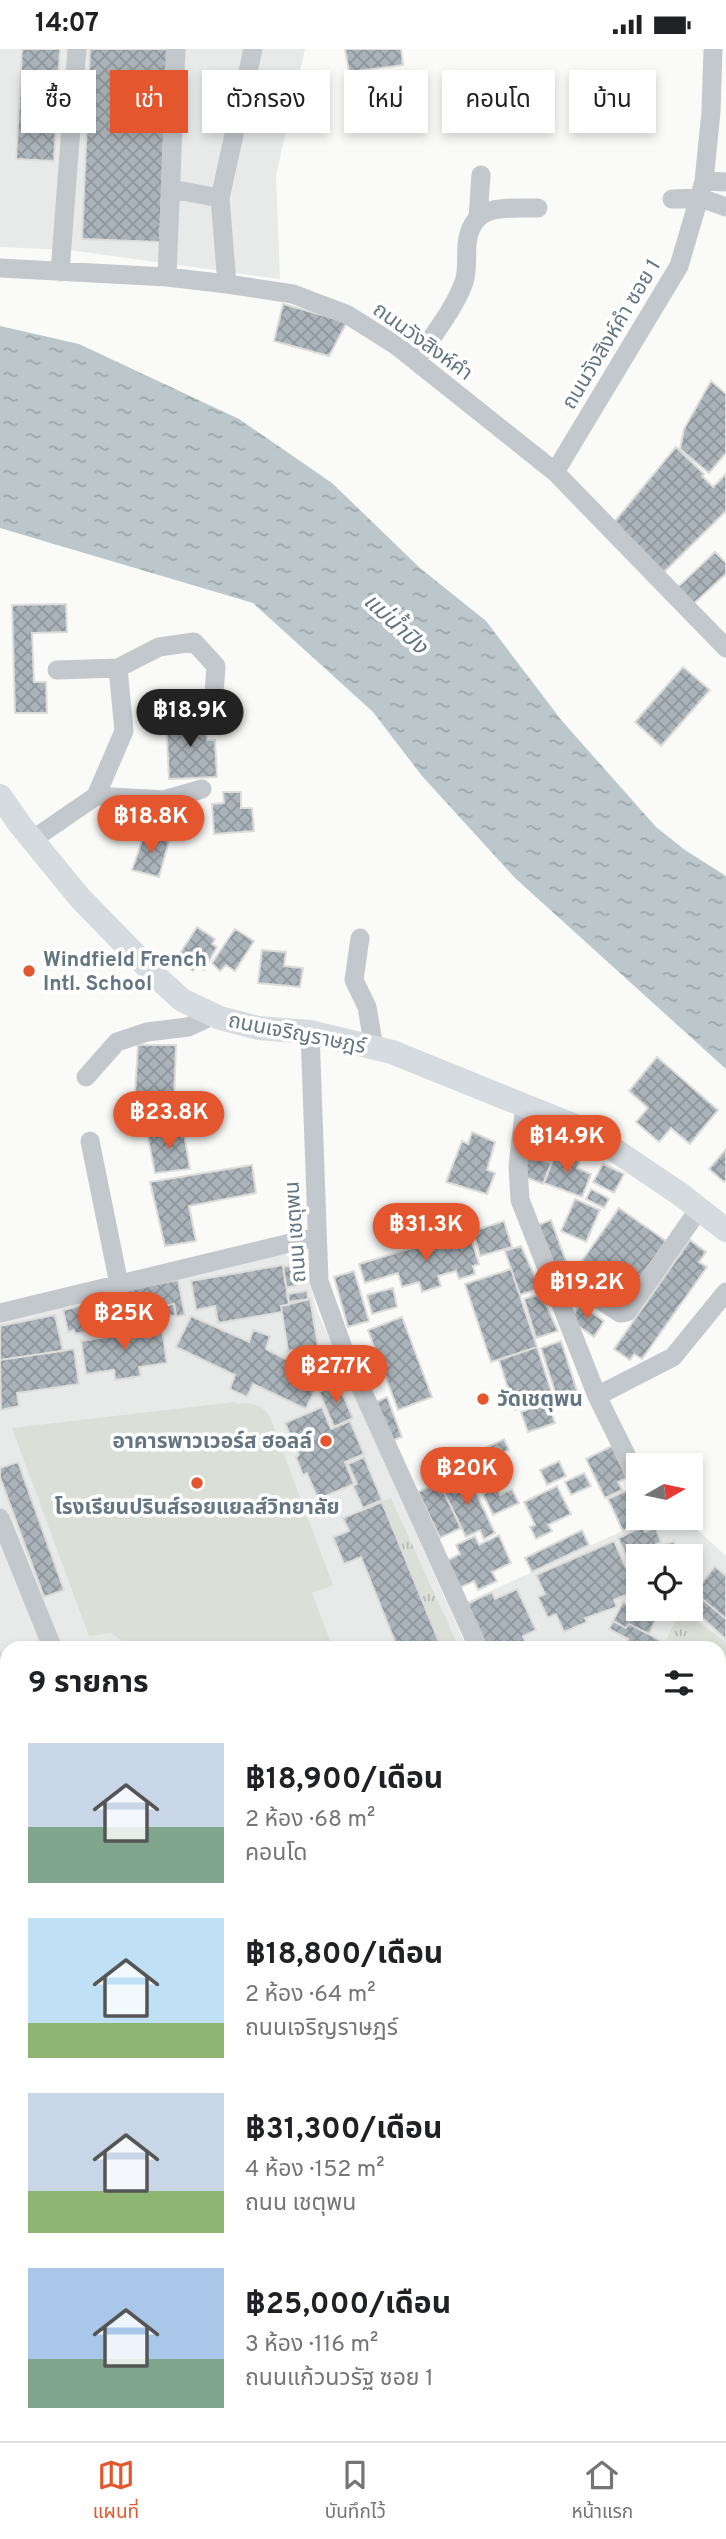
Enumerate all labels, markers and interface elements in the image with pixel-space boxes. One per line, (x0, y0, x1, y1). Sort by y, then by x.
text: 14:07 (35, 8, 99, 41)
chip: ซื้อ (21, 70, 96, 133)
chip: เช่า (110, 70, 188, 133)
chip: ตัวกรอง (202, 70, 330, 133)
chip: ใหม่ (344, 70, 428, 133)
chip: คอนโด (442, 70, 555, 133)
chip: บ้าน (569, 70, 656, 133)
street label: ถนนวังสิงห์คำ ซอย 1 (557, 255, 668, 415)
street label: ถนนวังสิงห์คำ (367, 297, 477, 388)
water label: แม่น้ำปิง (356, 585, 436, 663)
pin: ฿18.9K (133, 689, 247, 749)
text: ฿18.9K (152, 697, 228, 726)
pin: ฿18.8K (94, 795, 208, 855)
text: ฿18.8K (113, 803, 189, 832)
place label: Windfield French Intl. School (43, 947, 207, 998)
marker: Windfield French Intl. School (21, 963, 37, 979)
street label: ถนนเจริญราษฎร์ (226, 1008, 369, 1061)
pin: ฿23.8K (112, 1091, 226, 1151)
text: ฿23.8K (129, 1099, 209, 1128)
pin: ฿14.9K (510, 1115, 624, 1175)
text: ฿14.9K (529, 1123, 605, 1152)
street label: ถนน เชตุพน (279, 1180, 314, 1284)
pin: ฿31.3K (369, 1203, 483, 1263)
text: ฿31.3K (389, 1211, 463, 1240)
pin: ฿19.2K (530, 1261, 644, 1321)
text: ฿19.2K (549, 1269, 625, 1298)
pin: ฿25K (83, 1293, 165, 1352)
text: ฿25K (94, 1300, 154, 1329)
pin: ฿27.7K (279, 1345, 393, 1405)
text: ฿27.7K (300, 1353, 372, 1382)
place label: วัดเชตุพน (497, 1387, 583, 1414)
marker: วัดเชตุพน (475, 1391, 491, 1407)
place label: อาคารพาวเวอร์ส ฮอลล์ (112, 1429, 312, 1456)
marker: อาคารพาวเวอร์ส ฮอลล์ (318, 1433, 334, 1449)
pin: ฿20K (426, 1447, 508, 1507)
north arrow (626, 1453, 704, 1529)
map controls (626, 1453, 703, 1621)
text: ฿20K (436, 1455, 498, 1484)
marker: โรงเรียนปรินส์รอยแยลส์วิทยาลัย (189, 1475, 205, 1491)
place label: โรงเรียนปรินส์รอยแยลส์วิทยาลัย (54, 1495, 340, 1522)
button: locate (626, 1544, 703, 1621)
icon: filters (660, 1664, 698, 1702)
text: 9 รายการ (28, 1666, 149, 1703)
text: ฿18,900/เดือน (245, 1762, 443, 1799)
icon: home (84, 1771, 168, 1855)
text: 2 ห้อง · 68 m² (245, 1806, 375, 1835)
text: คอนโด (245, 1840, 307, 1869)
text: ฿18,800/เดือน (245, 1937, 443, 1974)
icon: home (84, 1946, 168, 2030)
text: 2 ห้อง · 64 m² (245, 1981, 376, 2010)
text: ถนนเจริญราษฎร์ (245, 2015, 398, 2044)
text: ฿31,300/เดือน (245, 2112, 442, 2149)
icon: home (84, 2121, 168, 2205)
text: 4 ห้อง · 152 m² (245, 2156, 385, 2185)
text: ถนน เชตุพน (245, 2190, 356, 2219)
text: ฿25,000/เดือน (245, 2287, 451, 2324)
icon: home (84, 2296, 168, 2380)
text: 3 ห้อง · 116 m² (245, 2331, 378, 2360)
text: ถนนแก้วนวรัฐ ซอย 1 (245, 2365, 434, 2394)
tab: แผนที่ (93, 2456, 139, 2527)
tab: บันทึกไว้ (325, 2456, 386, 2527)
tab: หน้าแรก (571, 2456, 633, 2527)

